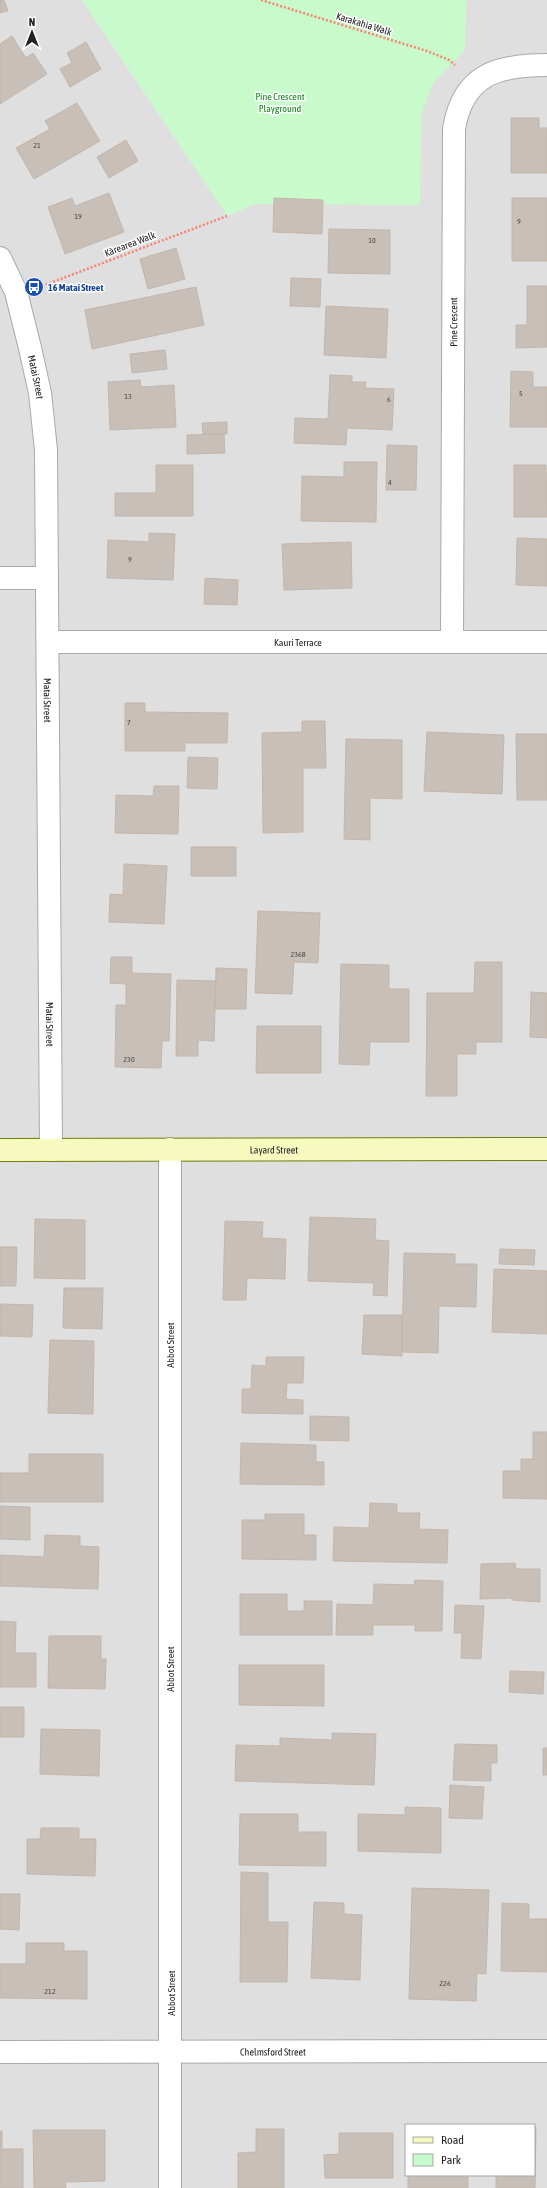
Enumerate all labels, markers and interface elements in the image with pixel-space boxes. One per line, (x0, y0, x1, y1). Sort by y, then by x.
street label: Karakahia Walk (335, 10, 394, 38)
north arrow (12, 12, 52, 52)
text: N (29, 16, 35, 28)
park label: Pine Crescent Playground (255, 91, 305, 114)
house number: 21 (33, 141, 41, 150)
house number: 19 (74, 212, 82, 221)
house number: 9 (517, 217, 521, 226)
street label: Kārearea Walk (103, 229, 158, 259)
house number: 10 (368, 236, 376, 245)
bus stop icon: 16 Matai Street (23, 276, 45, 298)
place label: 16 Matai Street (48, 282, 103, 293)
street label: Pine Crescent (448, 297, 459, 347)
street label: Matai Street (26, 354, 46, 400)
house number: 5 (519, 389, 523, 398)
house number: 13 (124, 392, 132, 401)
house number: 6 (387, 395, 391, 404)
house number: 4 (388, 478, 392, 487)
house number: 9 (128, 555, 132, 564)
street label: Kauri Terrace (274, 637, 322, 648)
street label: Matai Street (42, 678, 53, 723)
house number: 7 (127, 718, 131, 727)
house number: 236B (290, 950, 306, 959)
street label: Matai Street (44, 1002, 56, 1047)
house number: 230 (123, 1055, 135, 1064)
street label: Layard Street (250, 1144, 298, 1155)
street label: Abbot Street (165, 1322, 176, 1368)
street label: Abbot Street (165, 1646, 176, 1692)
street label: Abbot Street (166, 1970, 177, 2016)
house number: 226 (439, 1979, 451, 1988)
house number: 212 (44, 1987, 56, 1996)
street label: Chelmsford Street (240, 2046, 306, 2057)
legend (405, 2124, 535, 2176)
text: Road (441, 2133, 464, 2147)
text: Park (441, 2153, 462, 2167)

